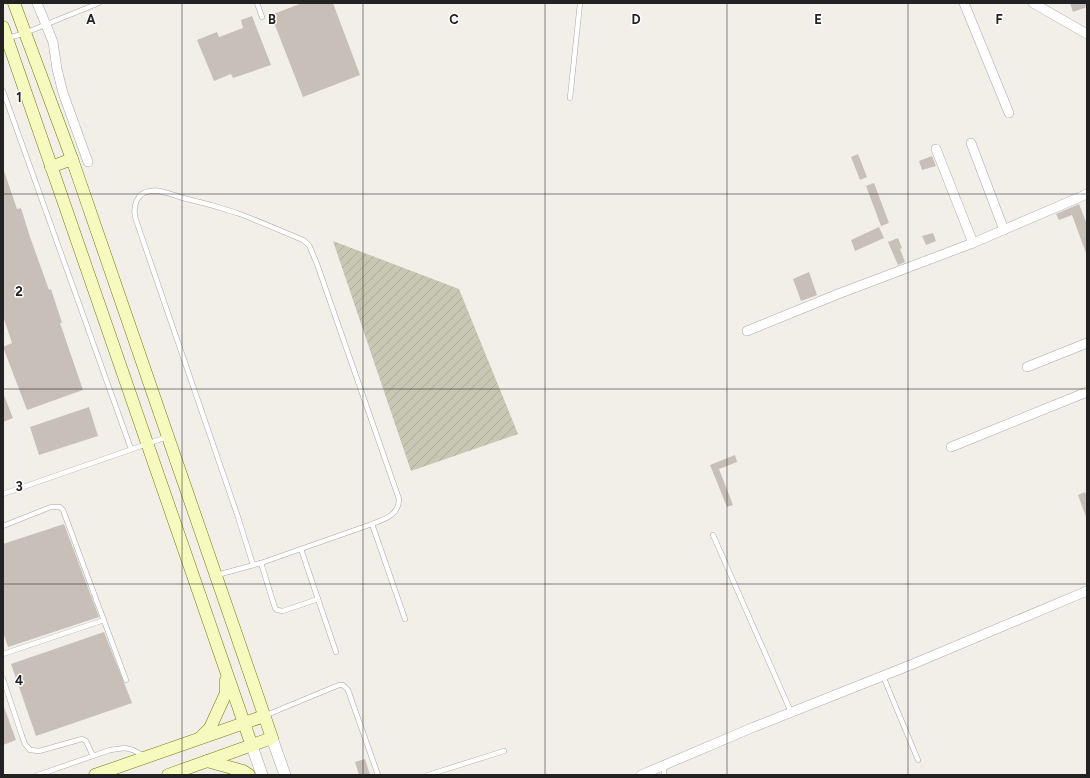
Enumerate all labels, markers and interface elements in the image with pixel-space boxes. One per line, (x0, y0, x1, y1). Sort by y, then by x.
text: A (86, 12, 96, 27)
text: B (268, 12, 276, 27)
text: C (449, 12, 459, 27)
text: D (631, 12, 641, 27)
text: E (814, 12, 822, 27)
text: F (995, 12, 1003, 27)
text: 1 (16, 90, 22, 105)
text: 2 (15, 284, 23, 299)
text: 3 (15, 479, 23, 494)
text: 4 (15, 673, 23, 688)

